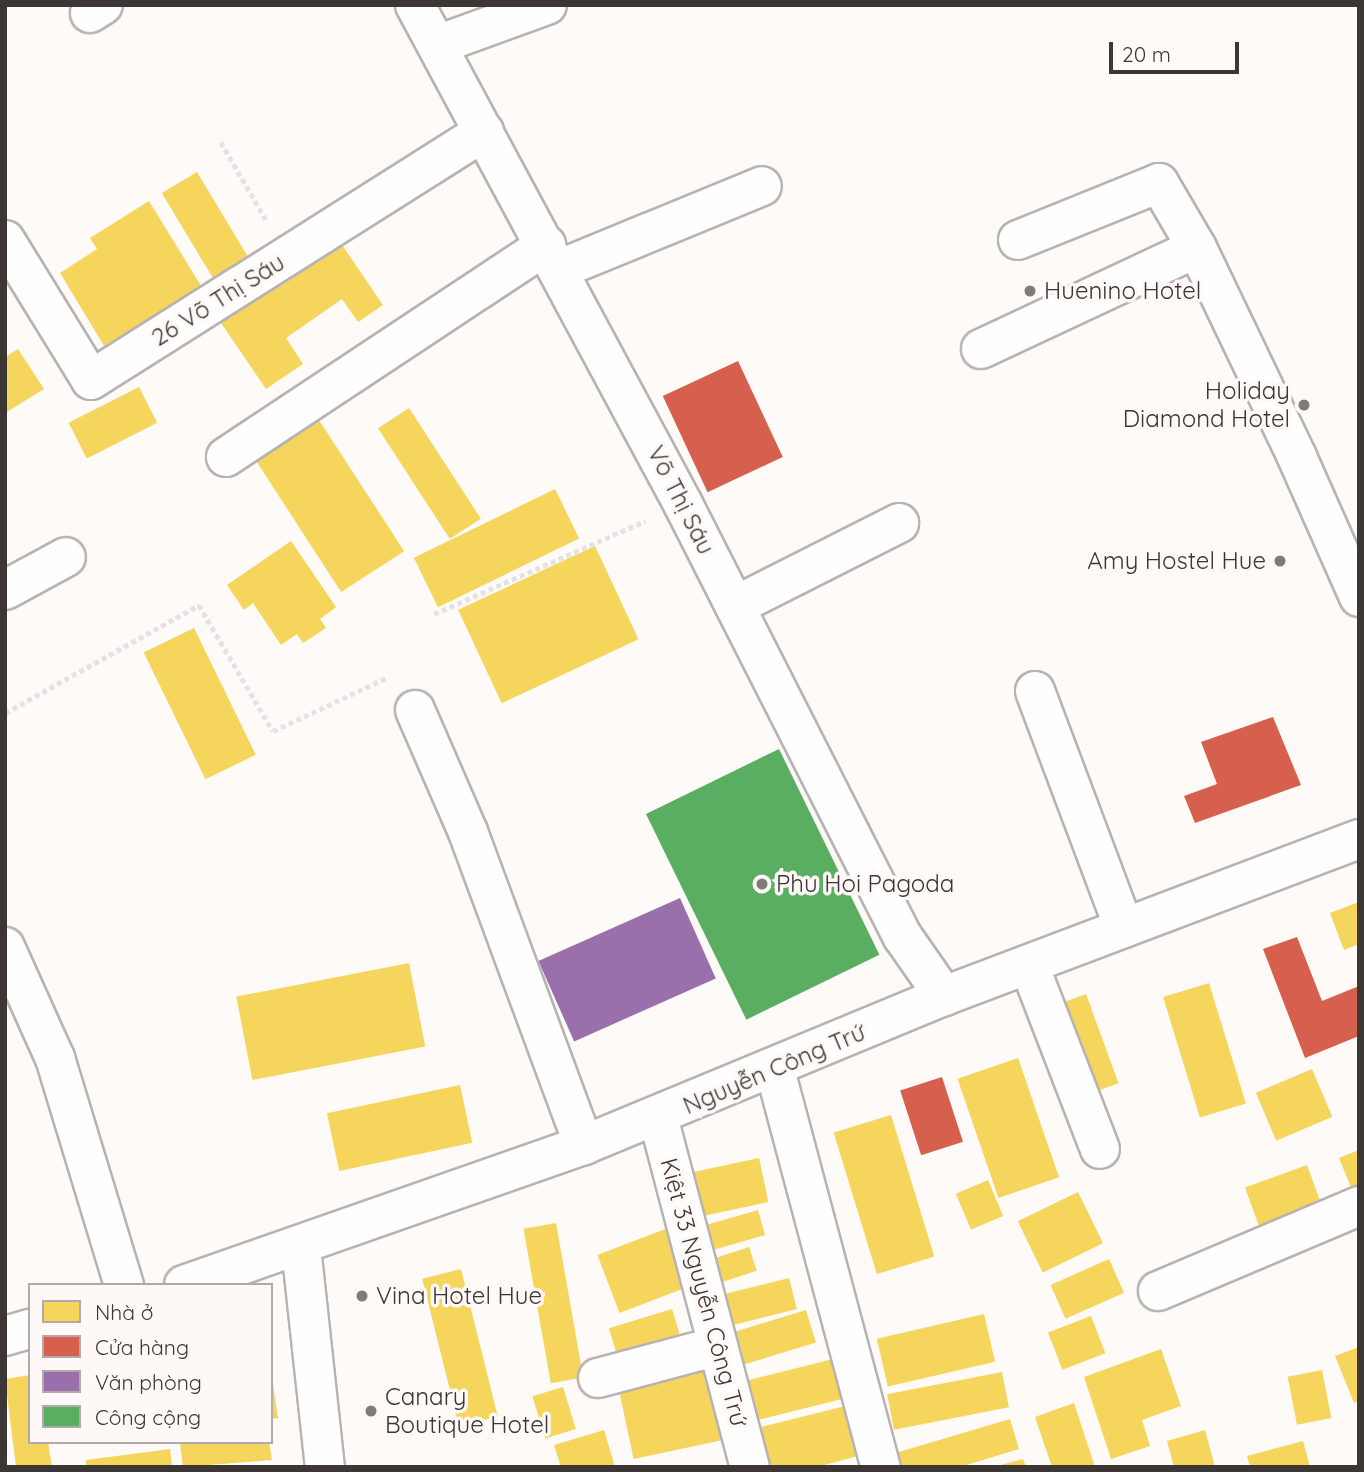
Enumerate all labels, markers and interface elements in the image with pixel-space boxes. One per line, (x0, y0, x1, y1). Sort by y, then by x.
scale bar (1112, 28, 1242, 72)
text: 20 m (1122, 41, 1171, 67)
street label: 26 Võ Thị Sáu (146, 248, 290, 352)
place label: Huenino Hotel (1044, 277, 1201, 305)
marker: Huenino Hotel (1022, 283, 1038, 299)
place label: Holiday Diamond Hotel (1123, 377, 1290, 433)
marker: Holiday Diamond Hotel (1296, 397, 1312, 413)
street label: Võ Thị Sáu (641, 441, 721, 559)
place label: Amy Hostel Hue (1087, 547, 1266, 575)
marker: Amy Hostel Hue (1272, 553, 1288, 569)
place label: Phu Hoi Pagoda (776, 870, 954, 898)
marker: Phu Hoi Pagoda (754, 876, 770, 892)
street label: Nguyễn Công Trứ (679, 1018, 869, 1120)
street label: Kiệt 33 Nguyễn Công Trứ (654, 1155, 754, 1429)
place label: Vina Hotel Hue (376, 1282, 542, 1310)
legend (28, 1283, 273, 1444)
marker: Vina Hotel Hue (354, 1288, 370, 1304)
text: Nhà ở (95, 1299, 153, 1325)
text: Cửa hàng (95, 1334, 189, 1360)
text: Văn phòng (95, 1369, 202, 1395)
place label: Canary Boutique Hotel (385, 1383, 549, 1439)
marker: Canary Boutique Hotel (363, 1403, 379, 1419)
text: Công cộng (95, 1404, 201, 1430)

